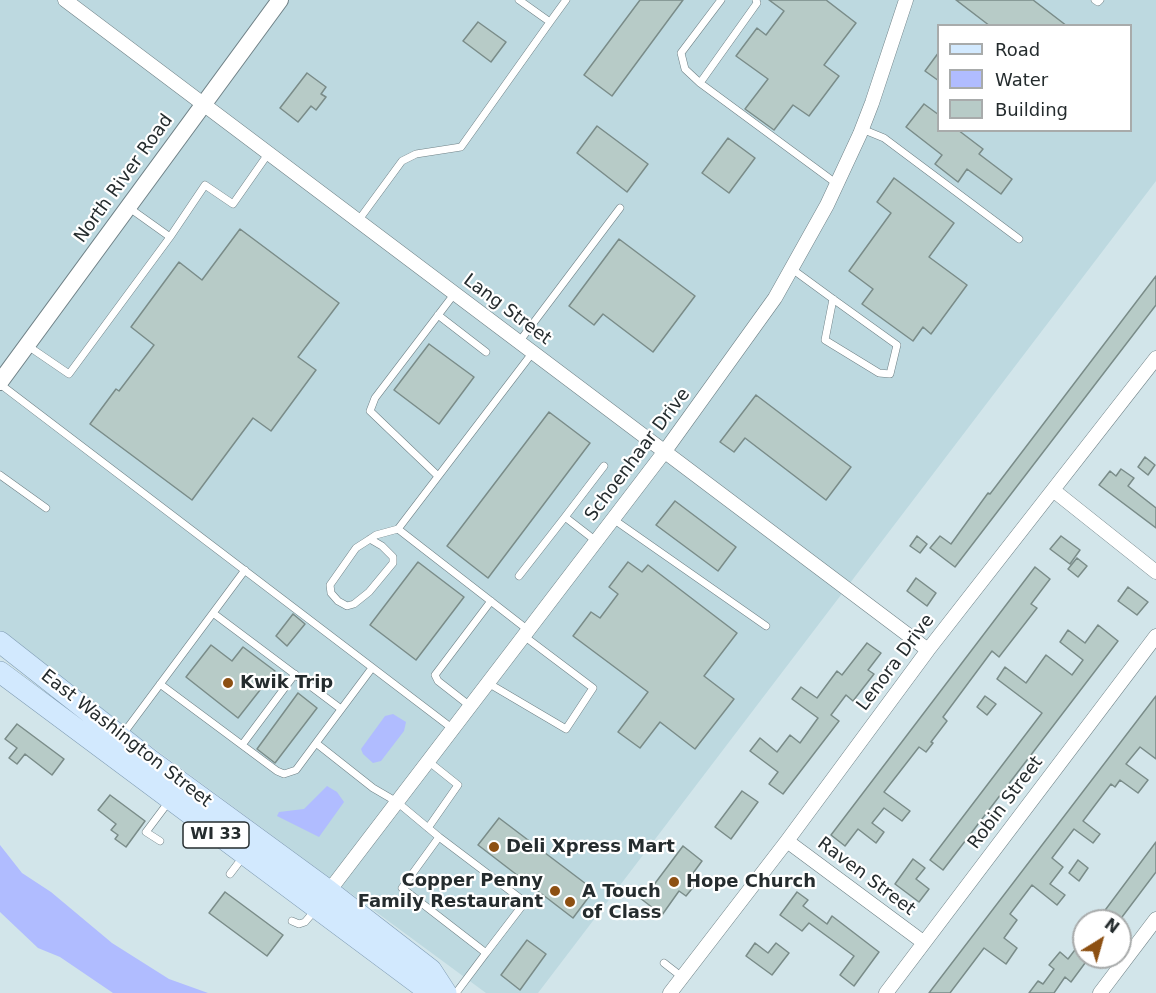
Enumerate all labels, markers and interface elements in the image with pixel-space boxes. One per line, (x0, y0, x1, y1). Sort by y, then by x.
legend (937, 24, 1132, 132)
text: Road (995, 39, 1040, 60)
text: Water (995, 69, 1048, 90)
text: Building (995, 99, 1068, 120)
street label: North River Road (70, 111, 178, 247)
street label: Lang Street (459, 270, 555, 350)
street label: Schoenhaar Drive (581, 384, 695, 526)
street label: Lenora Drive (853, 610, 939, 716)
street label: East Washington Street (36, 666, 216, 812)
place label: Kwik Trip (240, 672, 333, 694)
marker: Kwik Trip (221, 676, 235, 690)
street label: Robin Street (964, 752, 1048, 854)
road number: WI 33 (183, 822, 249, 848)
street label: Raven Street (813, 833, 919, 921)
place label: Deli Xpress Mart (506, 836, 675, 858)
marker: Deli Xpress Mart (487, 840, 501, 854)
place label: Copper Penny Family Restaurant (358, 870, 543, 912)
place label: Hope Church (686, 871, 816, 893)
marker: Hope Church (667, 875, 681, 889)
place label: A Touch of Class (582, 881, 661, 924)
marker: Copper Penny Family Restaurant (548, 884, 562, 898)
marker: A Touch of Class (563, 895, 577, 909)
north arrow (1072, 909, 1132, 969)
text: N (1101, 914, 1123, 937)

